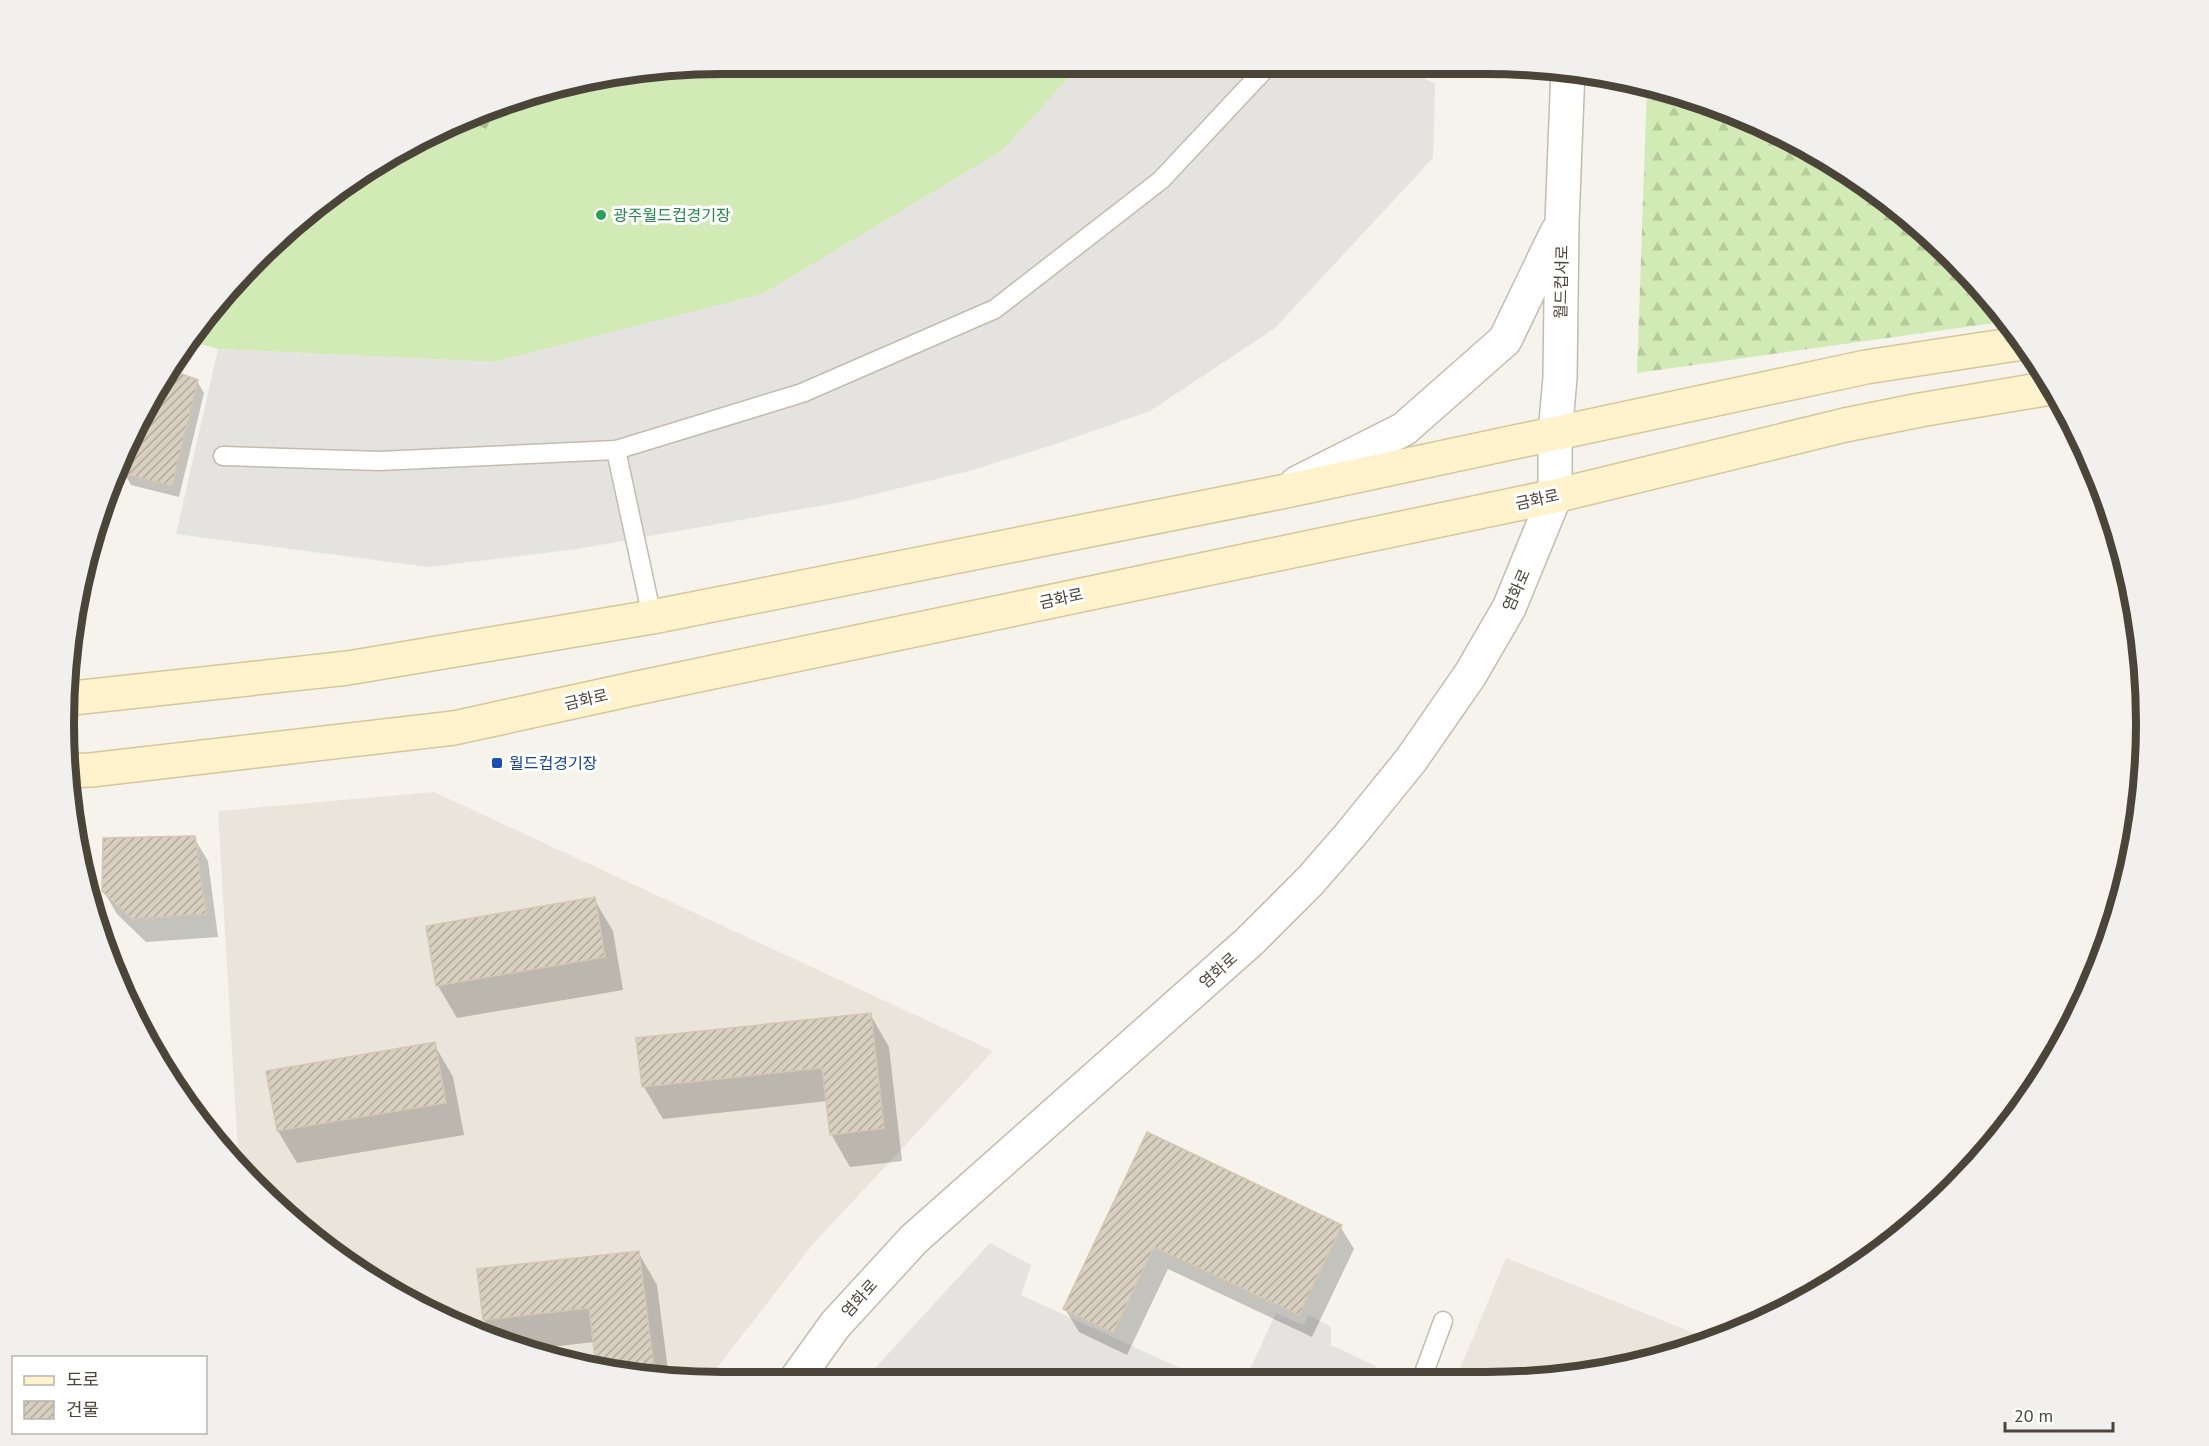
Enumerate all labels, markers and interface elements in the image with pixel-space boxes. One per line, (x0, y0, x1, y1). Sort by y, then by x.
place label: 광주월드컵경기장 (613, 205, 731, 225)
marker: 광주월드컵경기장 (594, 208, 608, 222)
street label: 월드컵서로 (1550, 245, 1572, 319)
street label: 금화로 (1513, 485, 1561, 513)
street label: 염화로 (1498, 566, 1534, 614)
street label: 금화로 (1037, 584, 1085, 612)
street label: 금화로 (562, 684, 610, 714)
place label: 월드컵경기장 (509, 753, 598, 773)
marker: 월드컵경기장 (490, 756, 504, 770)
street label: 염화로 (1195, 948, 1241, 992)
street label: 염화로 (837, 1275, 881, 1321)
legend (12, 1356, 207, 1434)
text: 도로 (66, 1368, 99, 1391)
scale bar (2005, 1395, 2113, 1433)
text: 건물 (66, 1398, 99, 1421)
text: 20 m (2014, 1404, 2053, 1427)

